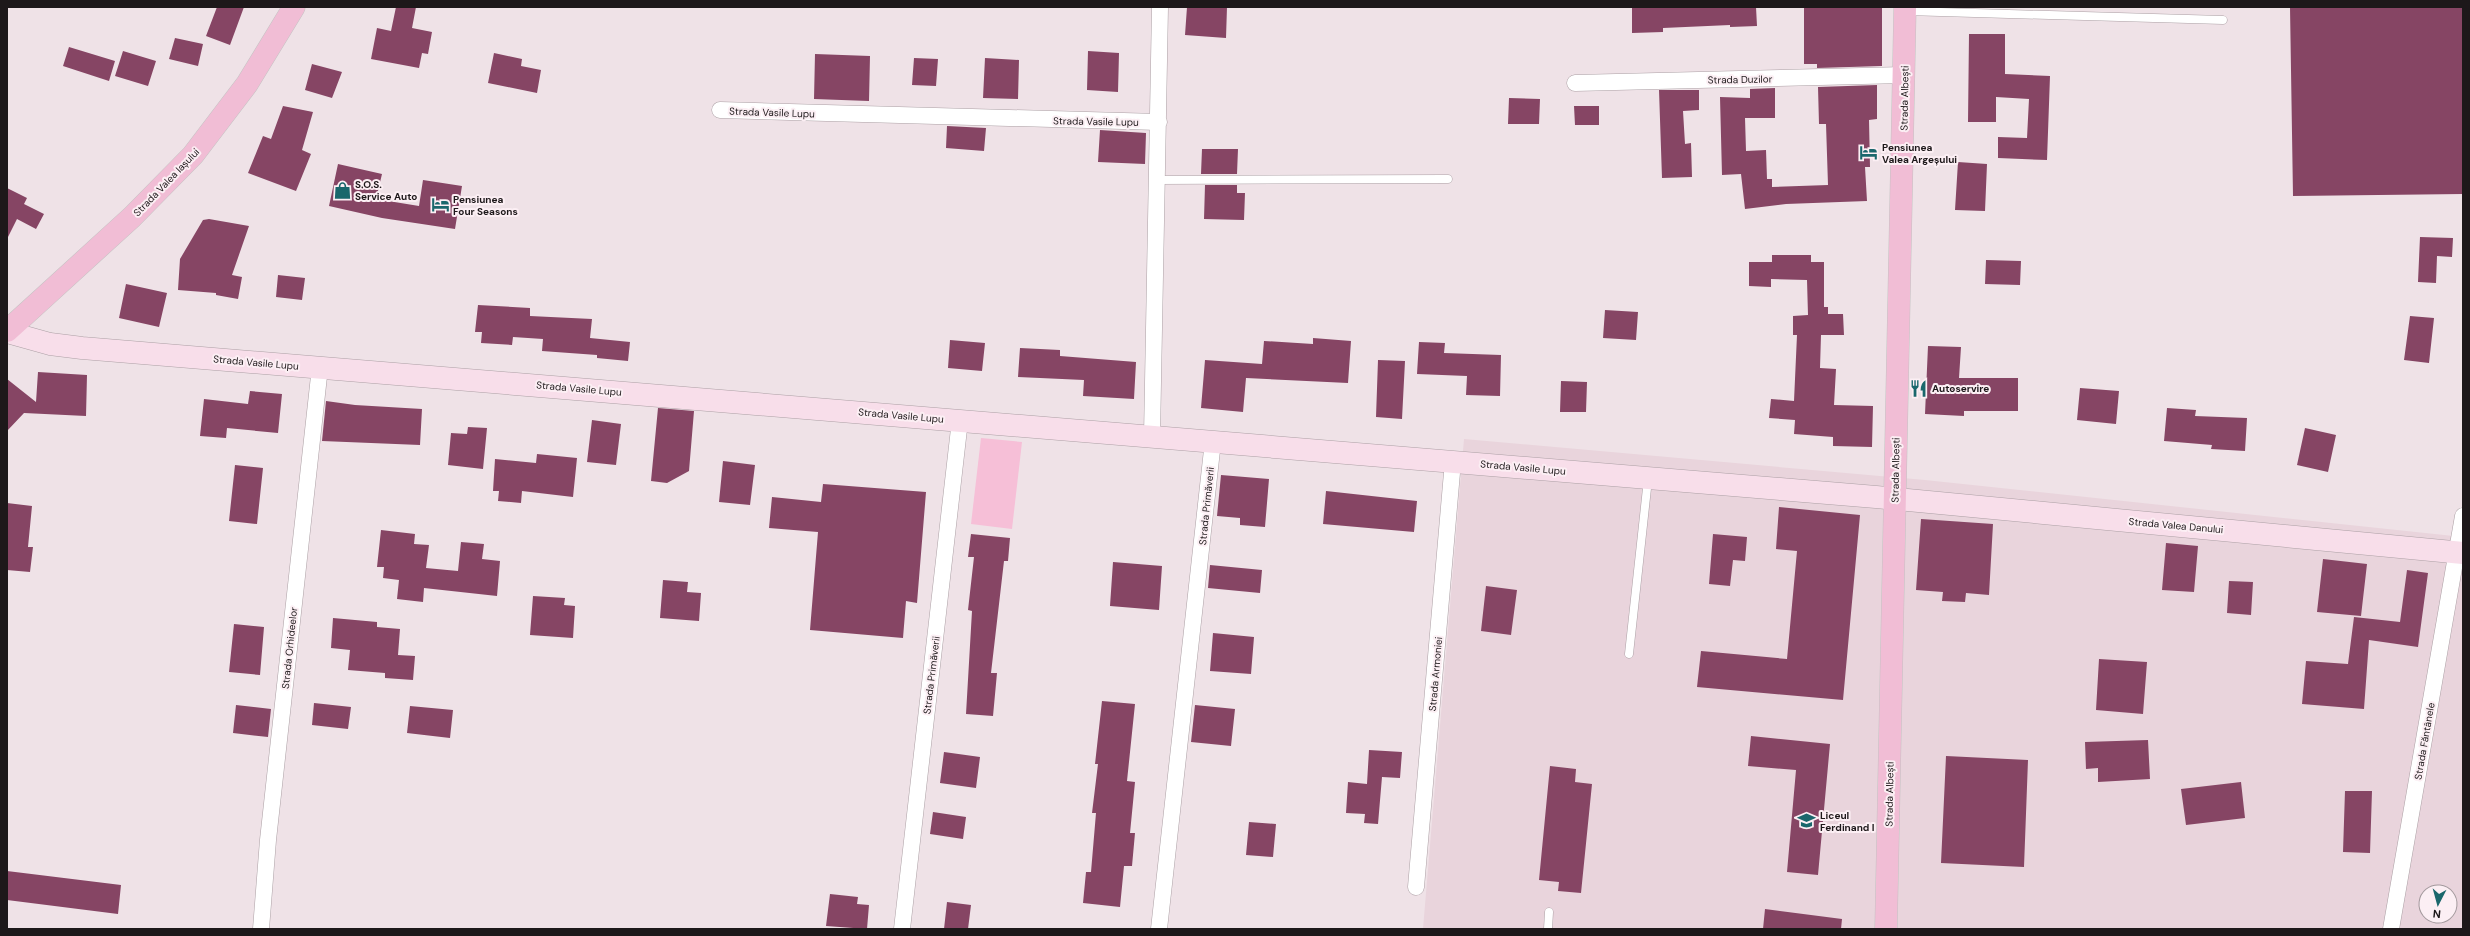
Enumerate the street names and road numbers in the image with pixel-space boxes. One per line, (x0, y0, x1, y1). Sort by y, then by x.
street label: Strada Albești (1897, 65, 1912, 131)
street label: Strada Duzilor (1708, 72, 1773, 87)
street label: Strada Vasile Lupu (729, 105, 815, 121)
street label: Strada Vasile Lupu (1053, 114, 1139, 129)
street label: Strada Valea Iașului (131, 146, 202, 219)
street label: Strada Vasile Lupu (213, 352, 300, 373)
street label: Strada Vasile Lupu (536, 378, 623, 399)
street label: Strada Vasile Lupu (858, 405, 945, 426)
street label: Strada Albești (1888, 437, 1903, 503)
street label: Strada Vasile Lupu (1480, 457, 1567, 478)
street label: Strada Primăverii (1196, 466, 1217, 546)
street label: Strada Valea Danului (2128, 515, 2224, 536)
street label: Strada Orhideelor (279, 606, 300, 690)
street label: Strada Primăverii (920, 635, 943, 715)
street label: Strada Armoniei (1426, 636, 1445, 712)
street label: Strada Făntânele (2411, 701, 2438, 781)
street label: Strada Albești (1882, 761, 1897, 827)

